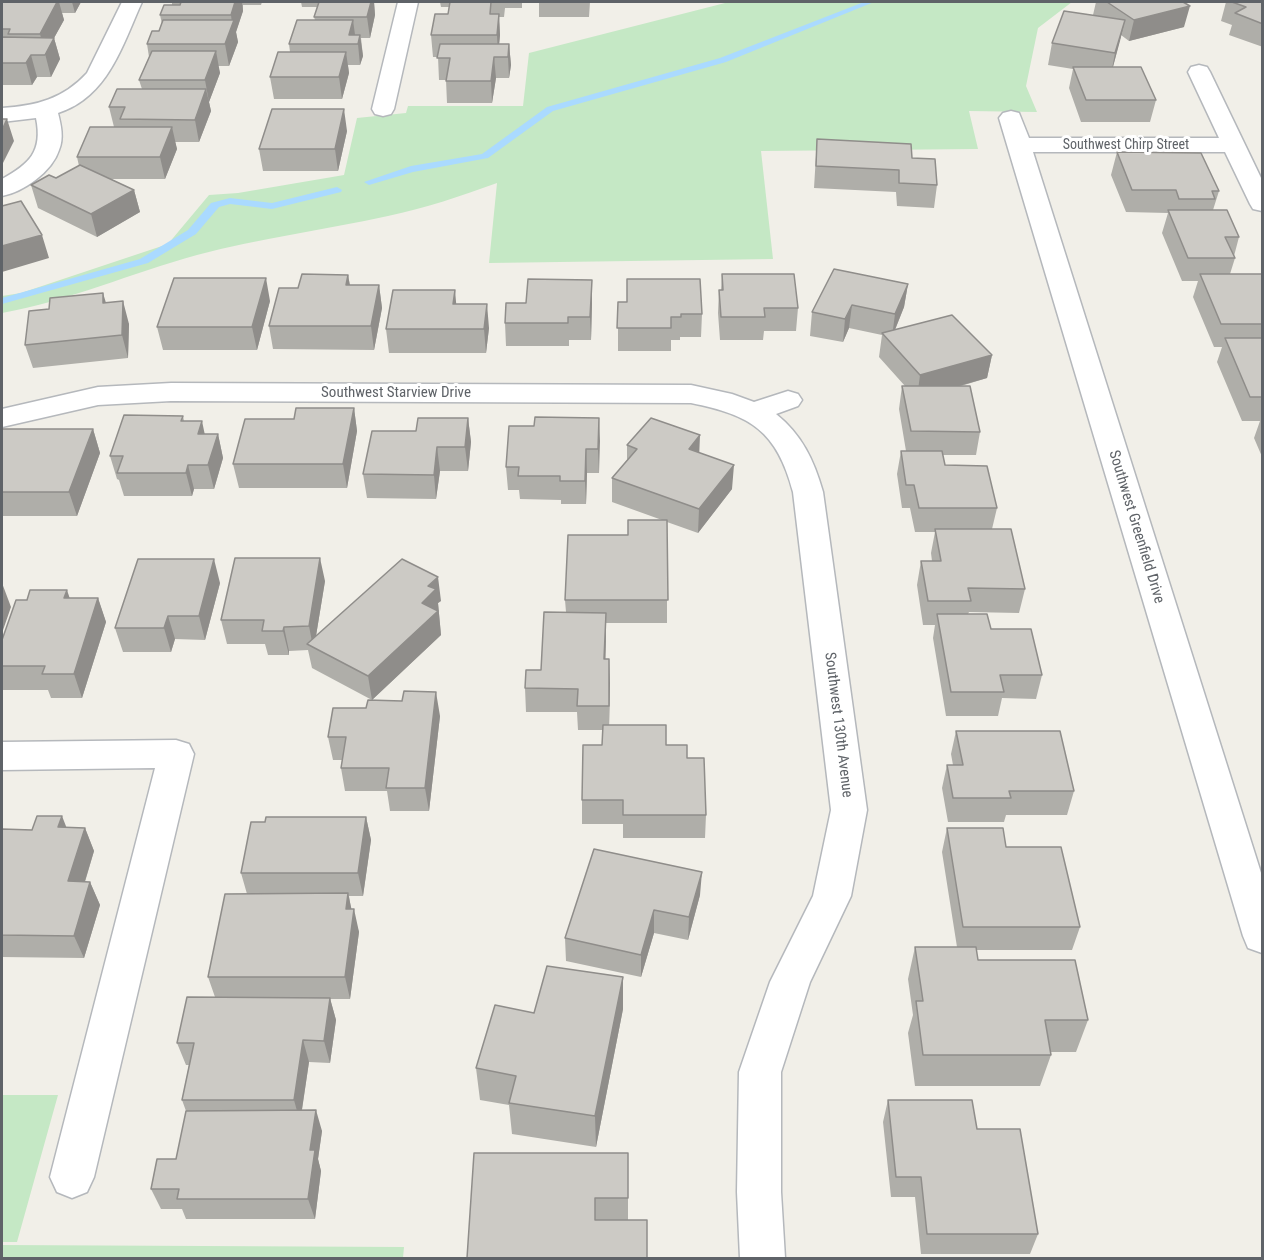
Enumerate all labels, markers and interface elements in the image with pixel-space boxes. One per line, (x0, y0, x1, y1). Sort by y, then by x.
street label: Southwest Chirp Street (1063, 137, 1189, 153)
street label: Southwest Starview Drive (321, 384, 471, 402)
street label: Southwest Greenfield Drive (1104, 448, 1168, 606)
street label: Southwest 130th Avenue (820, 651, 856, 799)

